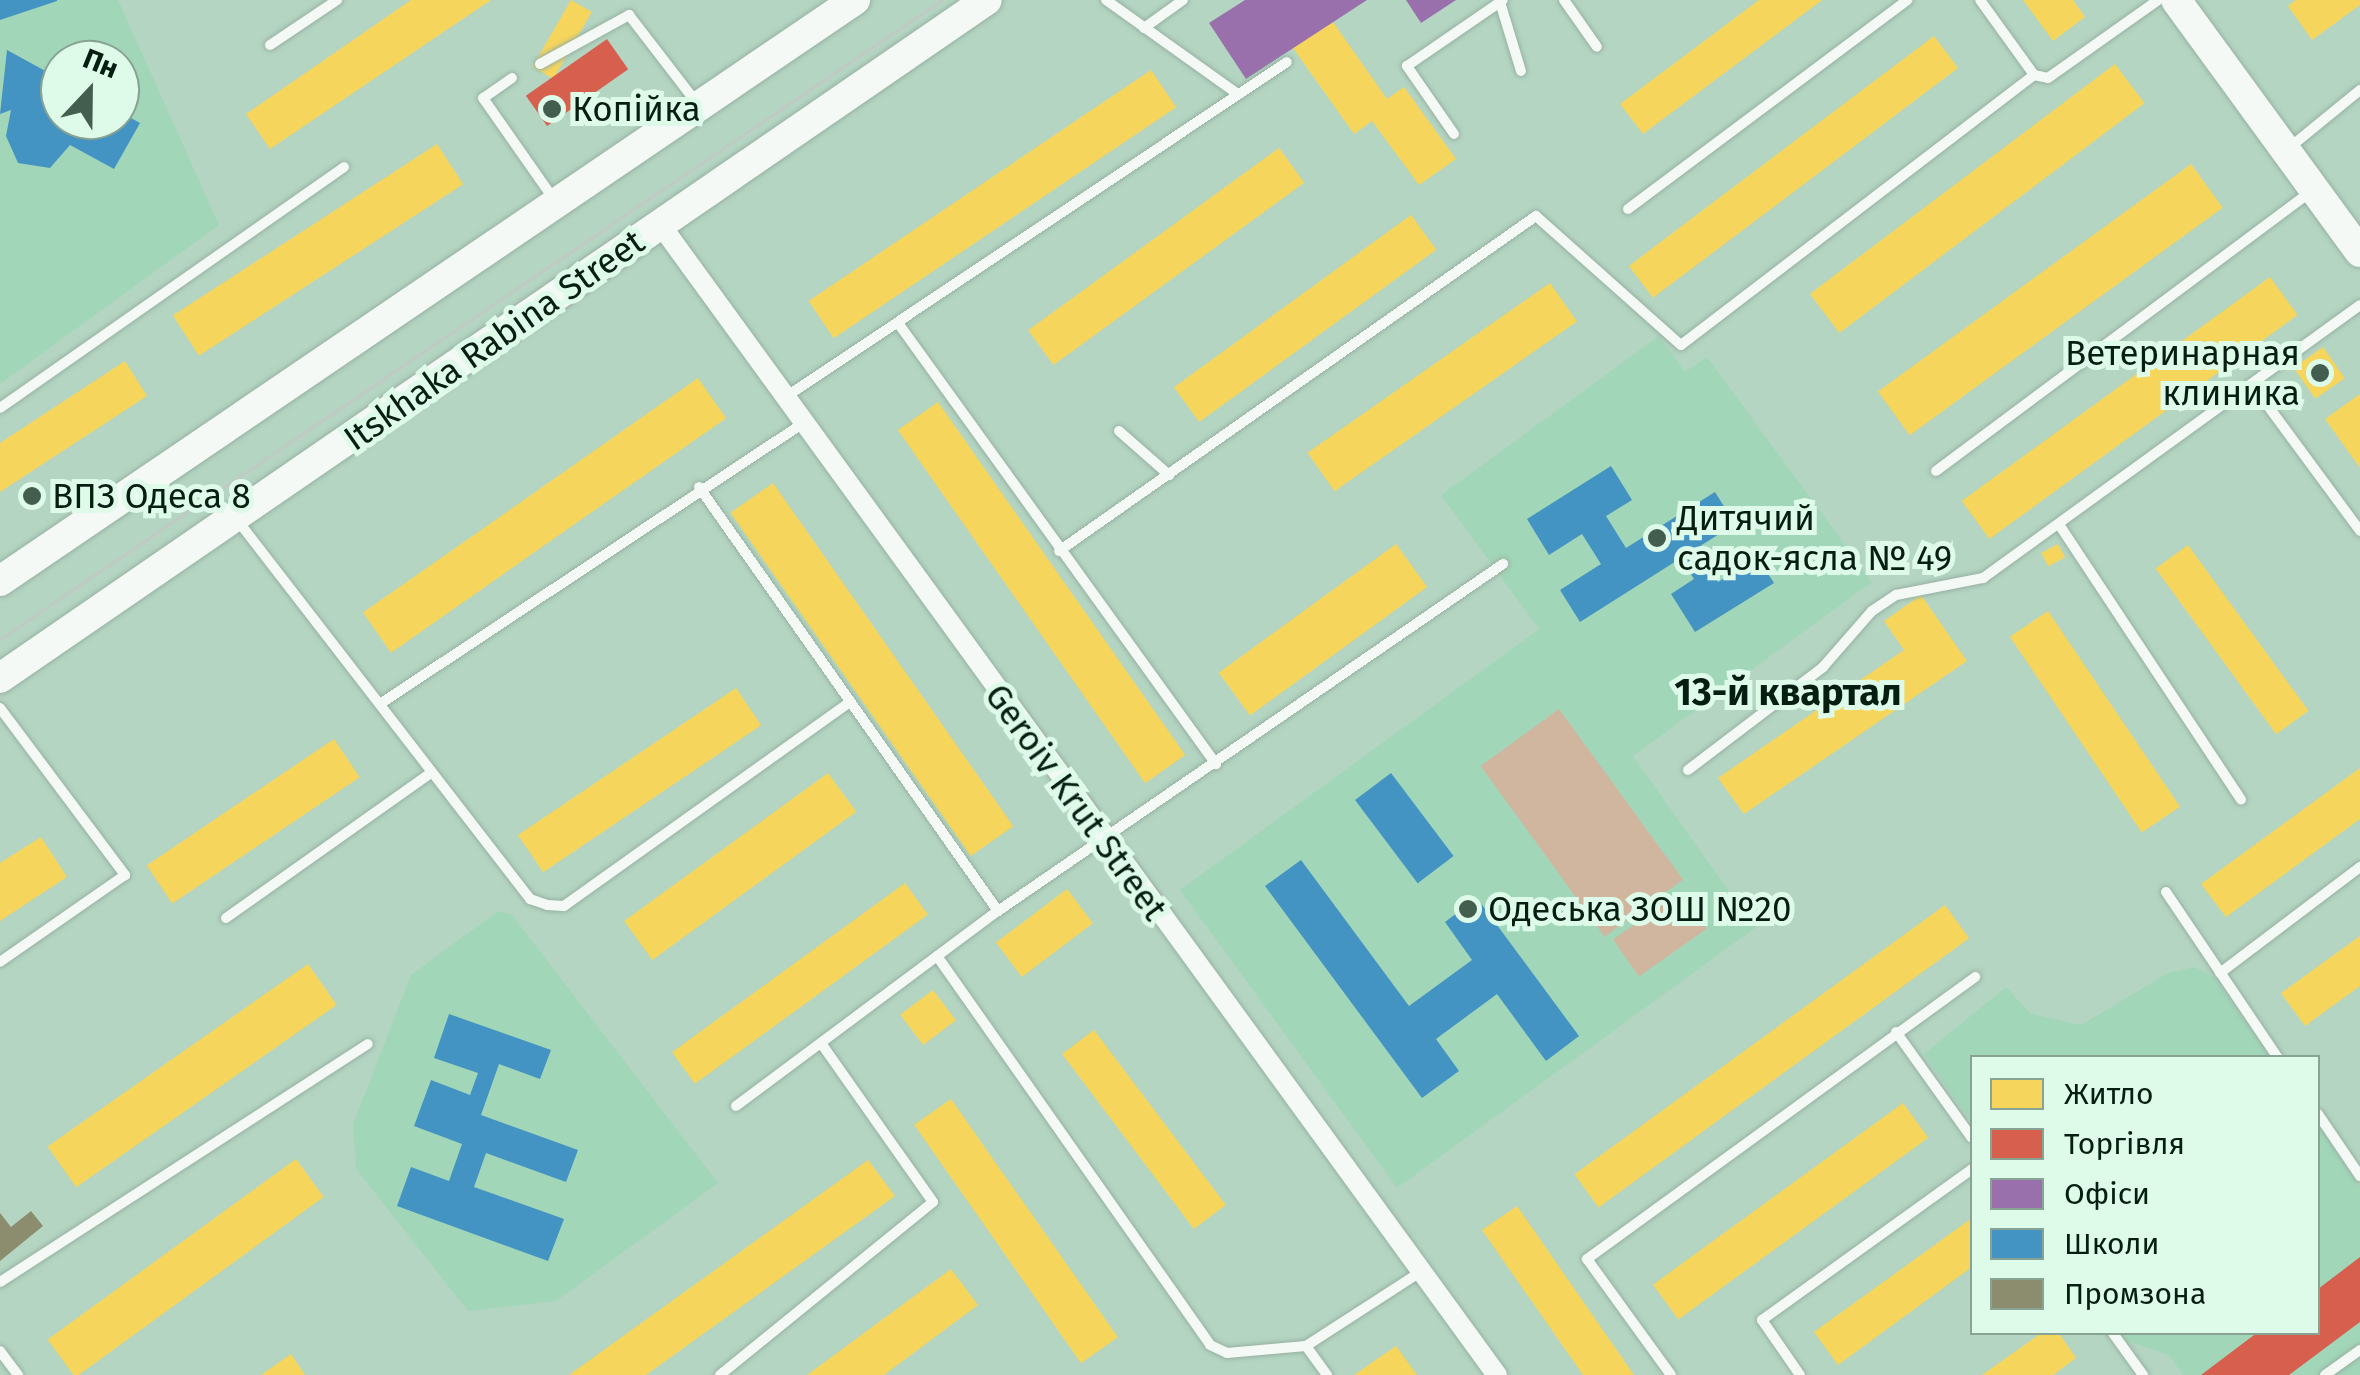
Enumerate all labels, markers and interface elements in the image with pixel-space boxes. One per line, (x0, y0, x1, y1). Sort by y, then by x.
north arrow (40, 40, 140, 140)
text: Пн (78, 42, 123, 85)
place label: Копійка (572, 88, 701, 130)
marker: Копійка (541, 98, 563, 120)
street label: Itskhaka Rabina Street (336, 220, 652, 460)
place label: Ветеринарная клиника (2065, 332, 2300, 414)
marker: Ветеринарная клиника (2309, 362, 2331, 384)
place label: ВПЗ Одеса 8 (52, 475, 251, 517)
marker: ВПЗ Одеса 8 (21, 485, 43, 507)
place label: Дитячий садок-ясла № 49 (1677, 497, 1952, 579)
marker: Дитячий садок-ясла № 49 (1646, 527, 1668, 549)
district label: 13-й квартал (1674, 670, 1902, 716)
street label: Geroiv Krut Street (976, 676, 1176, 928)
place label: Одеська ЗОШ №20 (1488, 888, 1791, 930)
marker: Одеська ЗОШ №20 (1457, 898, 1479, 920)
legend (1970, 1055, 2320, 1335)
text: Житло (2064, 1076, 2153, 1112)
text: Торгівля (2064, 1126, 2185, 1162)
text: Офіси (2064, 1176, 2150, 1212)
text: Школи (2064, 1226, 2160, 1262)
text: Промзона (2064, 1276, 2206, 1312)

